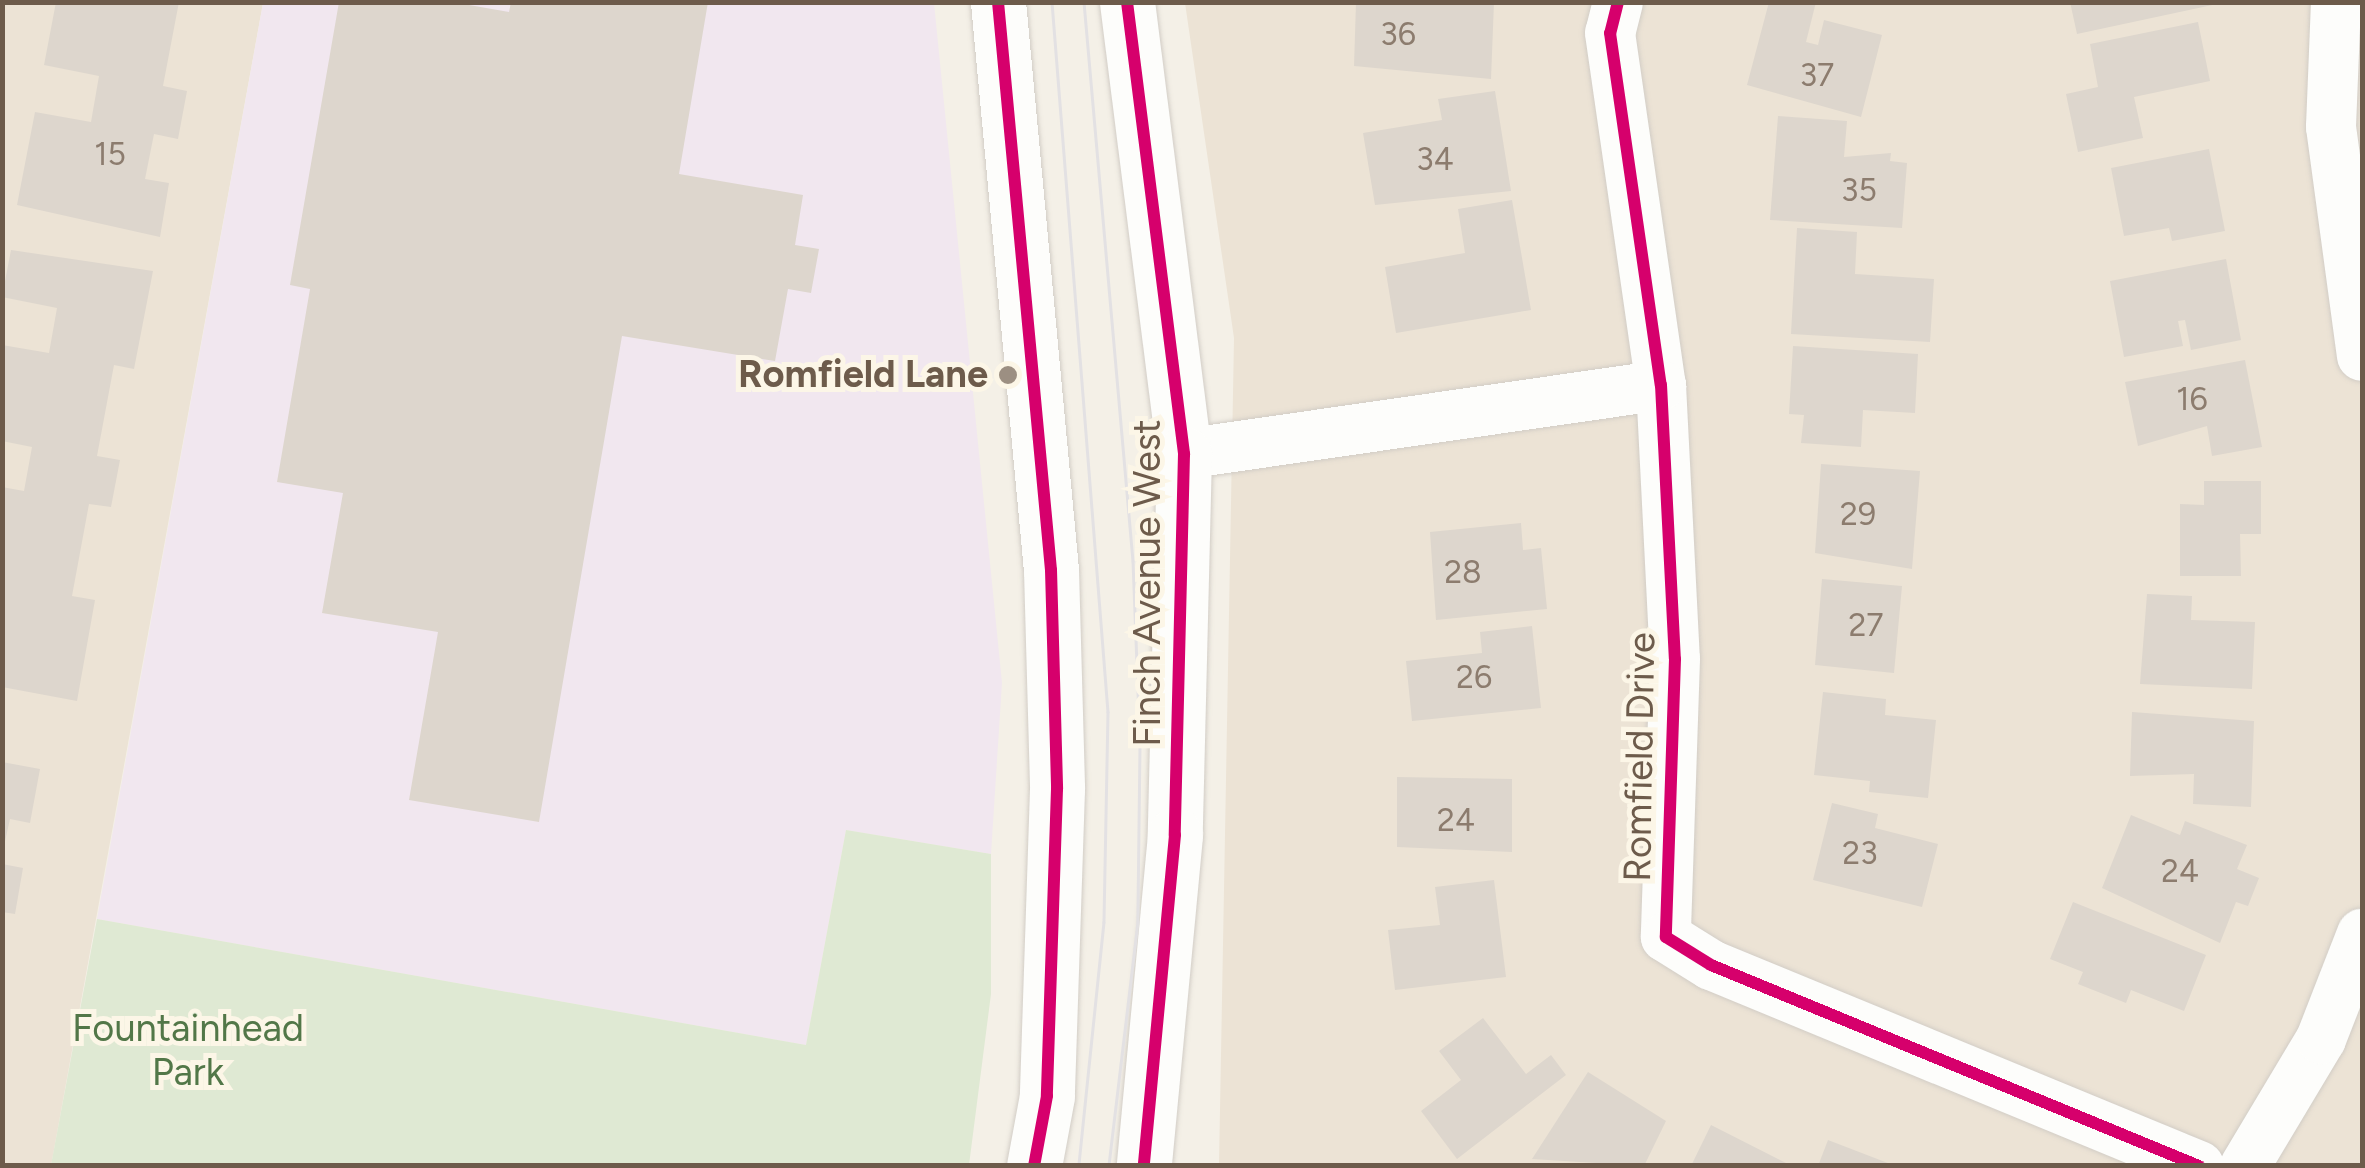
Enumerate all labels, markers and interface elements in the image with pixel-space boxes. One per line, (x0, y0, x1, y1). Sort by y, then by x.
house number: 36 (1380, 15, 1416, 53)
house number: 37 (1800, 56, 1834, 94)
house number: 15 (94, 135, 126, 173)
house number: 34 (1416, 140, 1454, 178)
house number: 35 (1841, 171, 1877, 209)
place label: Romfield Lane (738, 352, 988, 398)
marker: Romfield Lane (997, 364, 1019, 386)
house number: 16 (2176, 380, 2208, 418)
street label: Finch Avenue West (1125, 419, 1171, 747)
house number: 29 (1840, 495, 1876, 533)
house number: 28 (1444, 553, 1482, 591)
house number: 27 (1848, 606, 1884, 644)
street label: Romfield Drive (1615, 632, 1665, 882)
house number: 26 (1456, 658, 1492, 696)
house number: 24 (1437, 801, 1475, 839)
house number: 23 (1842, 834, 1878, 872)
house number: 24 (2161, 852, 2199, 890)
park label: Fountainhead Park (72, 1006, 304, 1096)

